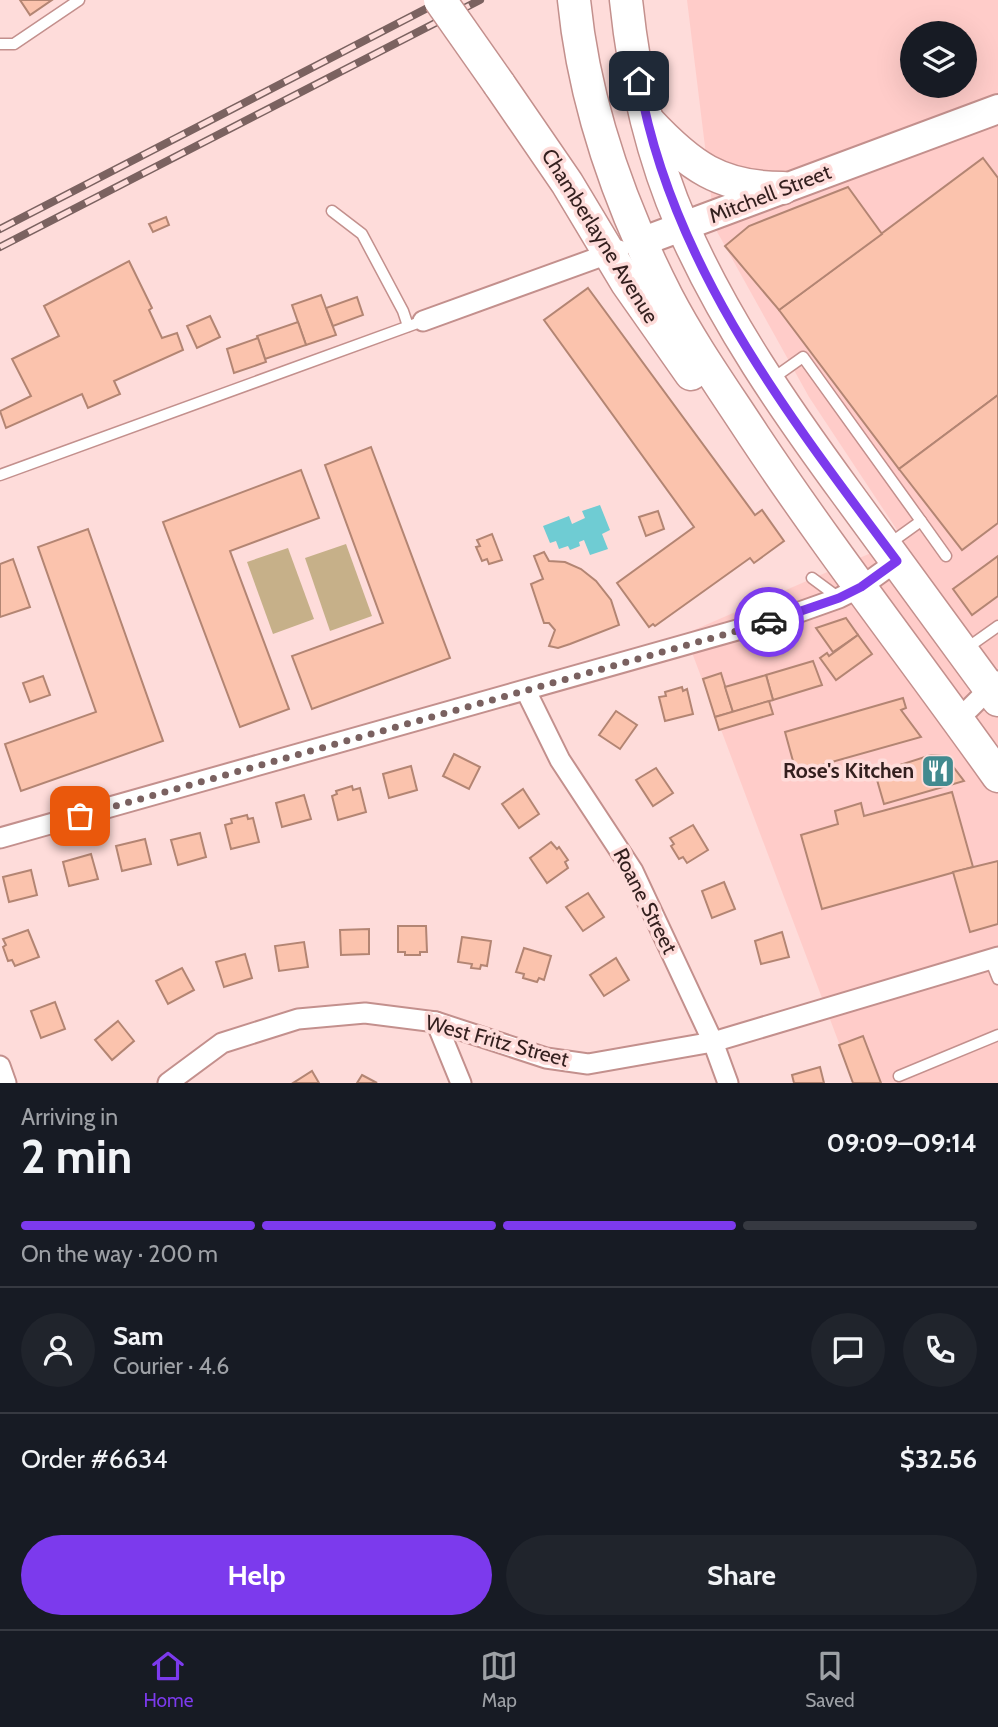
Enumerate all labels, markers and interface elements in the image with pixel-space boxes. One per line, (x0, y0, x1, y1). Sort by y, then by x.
map controls (900, 21, 977, 98)
button: layers (900, 21, 977, 98)
pin (609, 51, 669, 111)
icon: home (620, 62, 658, 100)
street label: Chamberlayne Avenue (537, 144, 664, 328)
street label: Mitchell Street (705, 159, 834, 228)
courier (734, 587, 804, 657)
icon: car (750, 603, 788, 641)
restaurant icon: Rose's Kitchen (919, 752, 957, 790)
place label: Rose's Kitchen (783, 758, 914, 783)
pin (50, 786, 110, 846)
icon: bag (61, 797, 99, 835)
street label: Roane Street (608, 844, 683, 958)
street label: West Fritz Street (423, 1009, 571, 1072)
text: Arriving in (21, 1103, 118, 1131)
text: 09:09–09:14 (826, 1127, 977, 1159)
text: 2 min (21, 1129, 132, 1185)
text: On the way · 200 m (21, 1240, 218, 1268)
button: person (21, 1313, 95, 1387)
button: chat (811, 1313, 885, 1387)
button: phone (903, 1313, 977, 1387)
text: Sam (113, 1320, 164, 1352)
text: Courier · 4.6 (113, 1352, 229, 1380)
text: Order #6634 (21, 1443, 167, 1475)
text: $32.56 (900, 1443, 977, 1475)
button: Help (21, 1535, 492, 1615)
button: Share (506, 1535, 977, 1615)
tab: Home (143, 1647, 193, 1712)
tab: Map (480, 1647, 518, 1712)
tab: Saved (805, 1647, 855, 1712)

